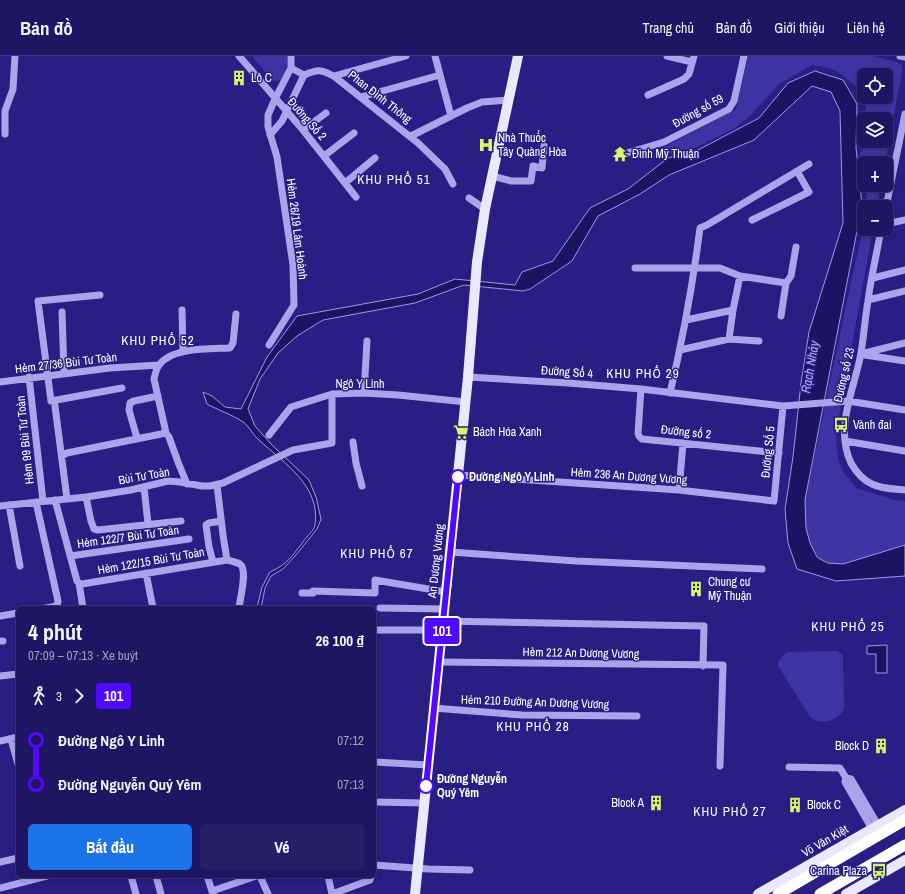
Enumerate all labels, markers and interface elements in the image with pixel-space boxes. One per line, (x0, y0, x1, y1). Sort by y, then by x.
text: Bản đồ (20, 15, 73, 41)
text: Trang chủ (643, 19, 694, 37)
text: Bản đồ (716, 19, 752, 37)
text: Giới thiệu (774, 19, 825, 37)
text: Liên hệ (847, 19, 885, 37)
street label: Phan Đình Thông (345, 67, 416, 127)
map controls (857, 68, 893, 236)
button: locate (857, 68, 893, 104)
building icon: Lô C (230, 69, 248, 87)
place label: Lô C (251, 70, 272, 86)
street label: Đường số 59 (670, 90, 726, 132)
street label: Đường Số 2 (284, 94, 330, 144)
button: layers (857, 112, 893, 148)
place label: Nhà Thuốc Tây Quàng Hòa (498, 130, 567, 160)
hospital icon: Nhà Thuốc Tây Quàng Hòa (477, 136, 495, 154)
temple icon: Đình Mỹ Thuận (611, 145, 629, 163)
place label: Đình Mỹ Thuận (632, 146, 699, 162)
button: + (857, 156, 893, 192)
district label: KHU PHỐ 51 (357, 170, 431, 188)
street label: Hẻm 26/19 Lâm Hoành (283, 178, 311, 280)
button: − (857, 200, 893, 236)
district label: KHU PHỐ 52 (121, 331, 195, 349)
water label: Rạch Nhảy (797, 339, 823, 394)
street label: Đường số 23 (830, 346, 858, 404)
street label: Hẻm 27/36 Bùi Tư Toàn (14, 349, 118, 377)
street label: Đường Số 4 (541, 362, 594, 382)
district label: KHU PHỐ 29 (606, 364, 680, 382)
street label: Ngô Y Linh (336, 376, 384, 392)
street label: Hẻm 99 Bùi Tư Toàn (12, 395, 38, 485)
bus stop icon: Vành đai (832, 416, 850, 434)
place label: Vành đai (853, 417, 892, 433)
street label: Đường số 2 (660, 421, 712, 443)
supermarket icon: Bách Hóa Xanh (452, 423, 470, 441)
place label: Bách Hóa Xanh (473, 424, 542, 440)
street label: Đường Số 5 (757, 425, 779, 479)
street label: Bùi Tư Toàn (117, 464, 171, 488)
street label: Hẻm 236 An Dương Vương (570, 464, 688, 488)
marker: Đường Ngô Y Linh (450, 469, 466, 485)
place label: Đường Ngô Y Linh (469, 469, 555, 485)
street label: Hẻm 122/7 Bùi Tư Toàn (76, 522, 180, 552)
street label: An Dương Vương (424, 523, 448, 600)
street label: Hẻm 122/15 Bùi Tư Toàn (96, 544, 206, 578)
district label: KHU PHỐ 67 (340, 544, 414, 562)
place label: Chung cư Mỹ Thuận (708, 574, 752, 604)
building icon: Chung cư Mỹ Thuận (687, 580, 705, 598)
text: 4 phút (28, 617, 82, 647)
district label: KHU PHỐ 25 (811, 617, 885, 635)
line badge: 101 (419, 618, 465, 644)
text: 101 (432, 622, 452, 640)
text: 26 100 ₫ (315, 630, 364, 651)
street label: Hẻm 212 An Dương Vương (523, 644, 640, 662)
text: 07:09 – 07:13 · Xe buýt (28, 647, 138, 664)
icon: walk (28, 685, 50, 707)
icon: forward (68, 685, 90, 707)
text: 101 (104, 687, 123, 705)
text: 3 (56, 688, 62, 705)
street label: Hẻm 210 Đường An Dương Vương (461, 691, 610, 713)
district label: KHU PHỐ 28 (496, 717, 570, 735)
text: Đường Ngô Y Linh (58, 730, 165, 751)
text: 07:12 (337, 732, 364, 749)
building icon: Block D (872, 737, 890, 755)
place label: Block D (835, 738, 869, 754)
place label: Đường Nguyễn Quý Yêm (437, 771, 507, 801)
text: Đường Nguyễn Quý Yêm (58, 774, 201, 795)
text: 07:13 (337, 776, 364, 793)
marker: Đường Nguyễn Quý Yêm (418, 778, 434, 794)
building icon: Block A (647, 794, 665, 812)
place label: Block A (611, 795, 644, 811)
building icon: Block C (786, 796, 804, 814)
place label: Block C (807, 797, 841, 813)
district label: KHU PHỐ 27 (693, 802, 767, 820)
street label: Võ Văn Kiệt (799, 821, 851, 861)
button: Bắt đầu (28, 824, 192, 870)
button: Vé (200, 824, 364, 870)
bus stop icon: Carina Plaza (870, 862, 888, 880)
place label: Carina Plaza (810, 863, 868, 879)

